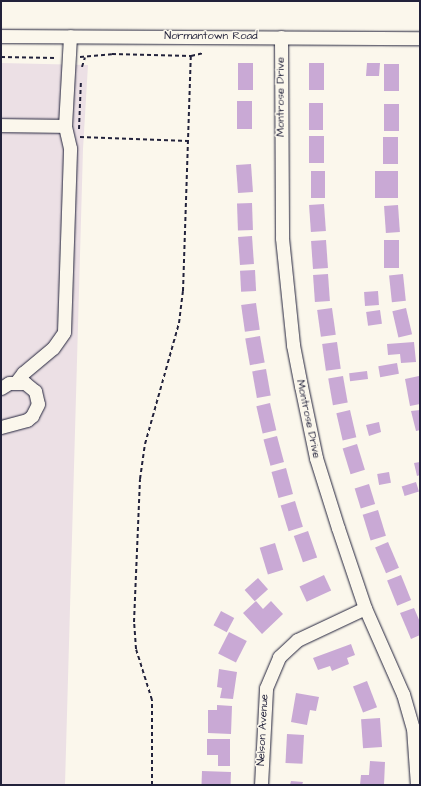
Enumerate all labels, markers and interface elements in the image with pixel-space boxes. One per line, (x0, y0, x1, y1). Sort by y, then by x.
street label: Normantown Road (164, 29, 258, 43)
street label: Montrose Drive (274, 57, 288, 137)
street label: Montrose Drive (293, 379, 323, 459)
street label: Nelson Avenue (255, 694, 271, 766)

